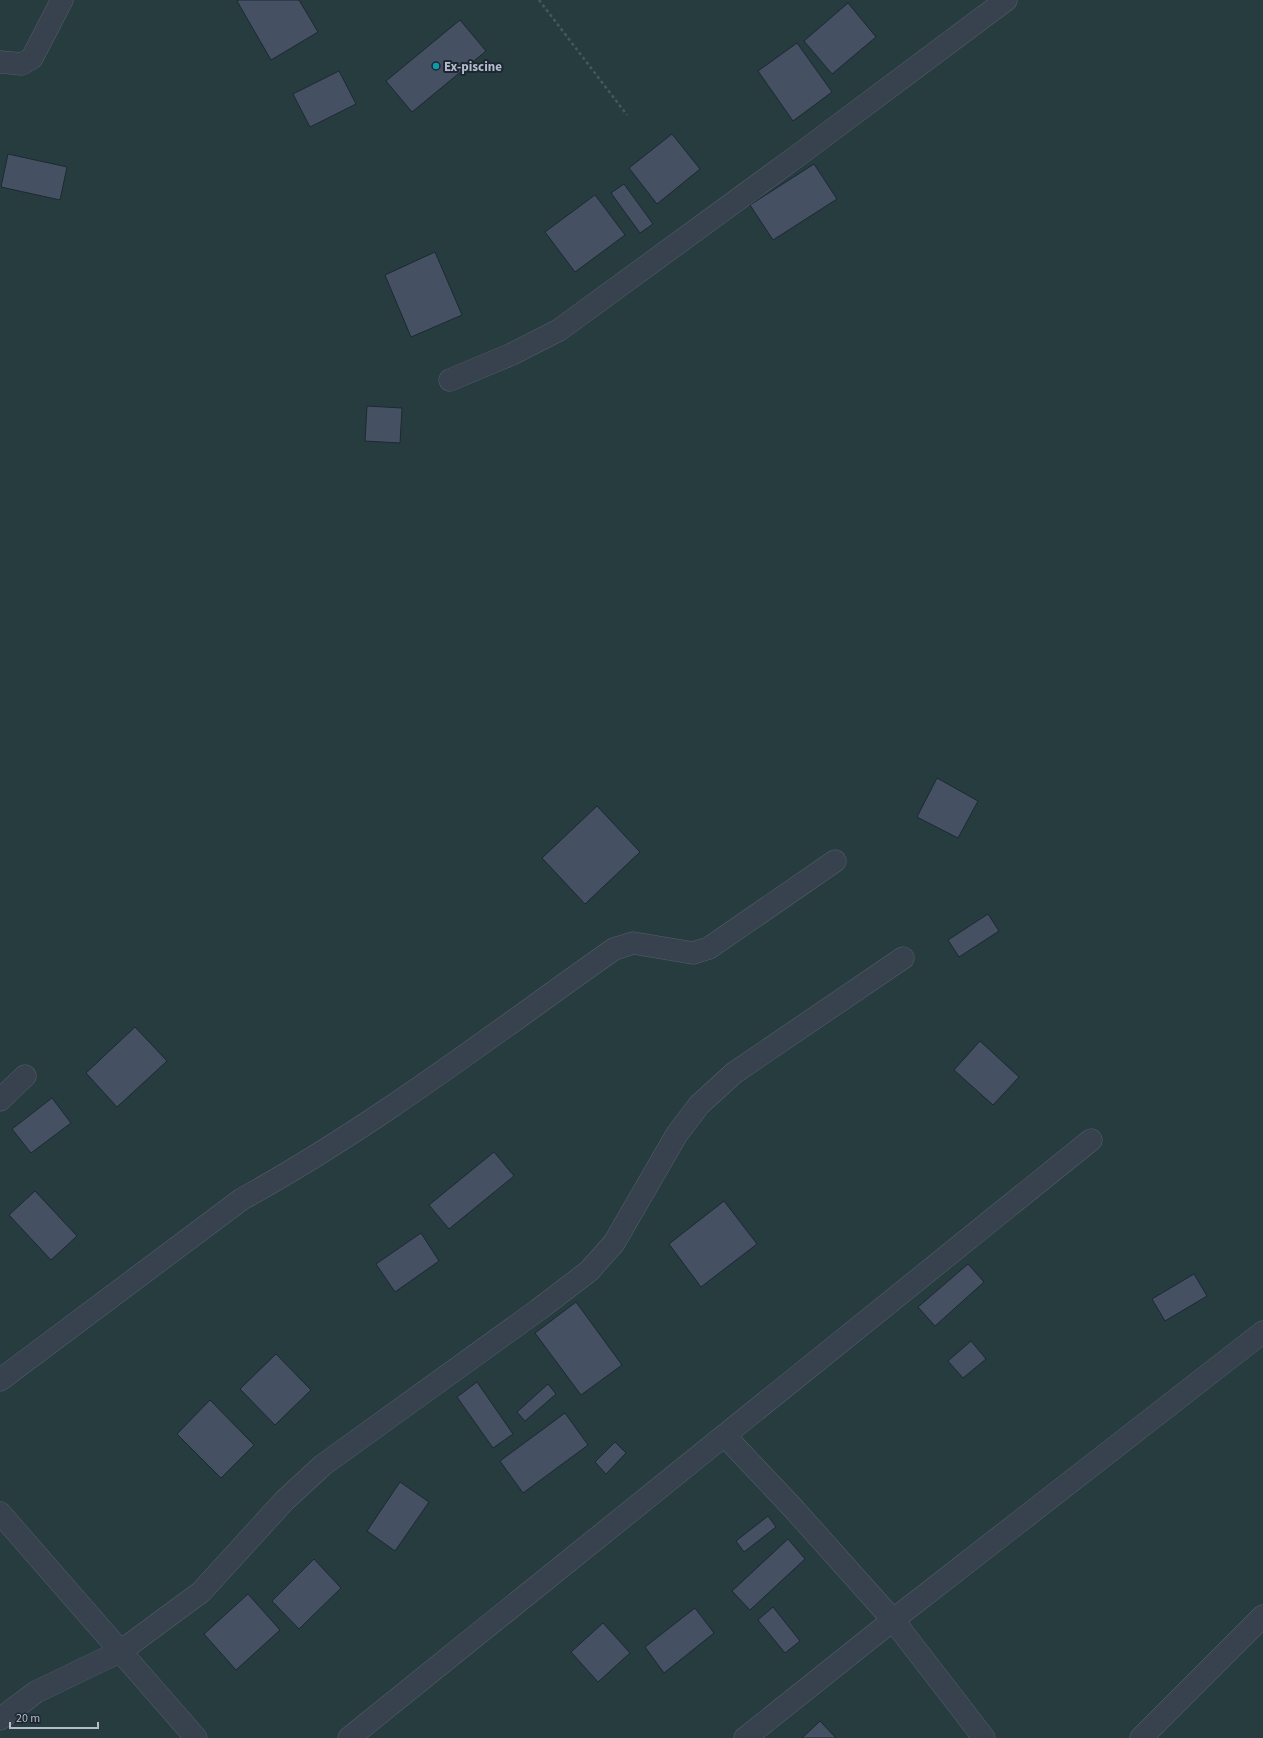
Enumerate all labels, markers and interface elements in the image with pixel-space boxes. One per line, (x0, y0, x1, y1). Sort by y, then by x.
place label: Ex-piscine (444, 58, 502, 76)
marker: Ex-piscine (431, 61, 441, 71)
scale bar (10, 1704, 98, 1730)
text: 20 m (16, 1710, 40, 1727)

